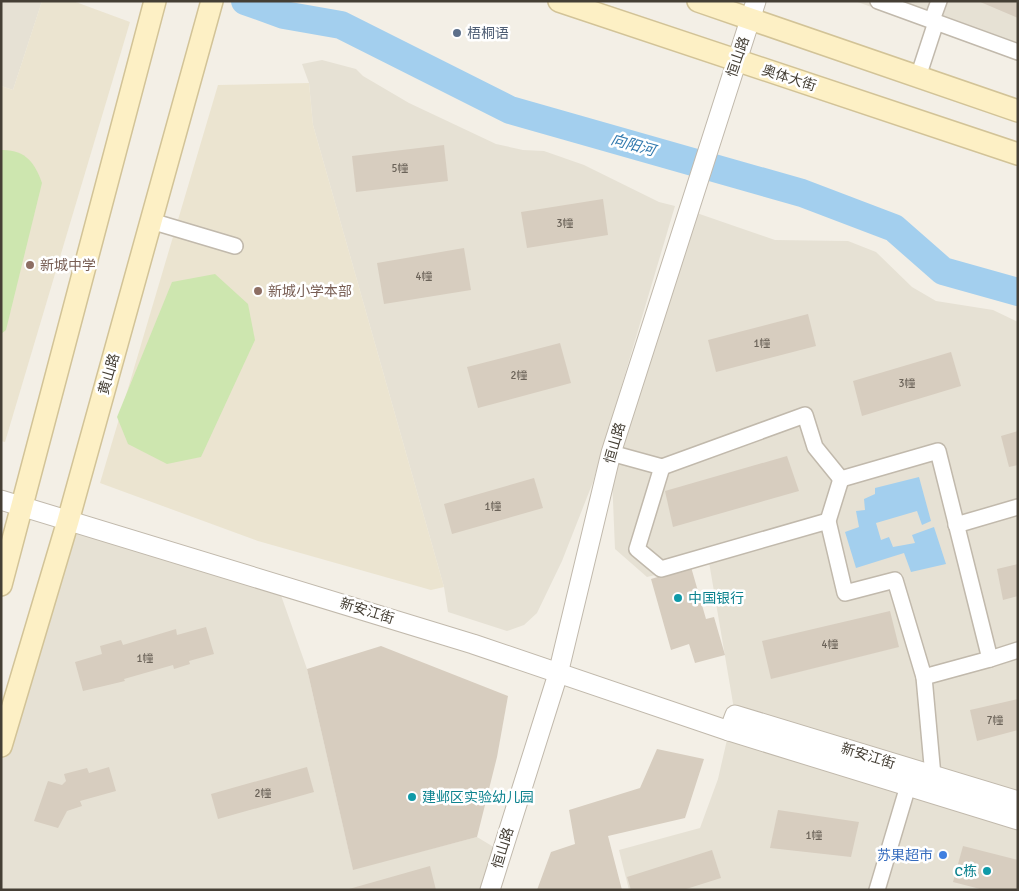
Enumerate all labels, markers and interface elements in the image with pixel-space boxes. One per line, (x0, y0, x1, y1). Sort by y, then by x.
place label: 梧桐语 (467, 25, 509, 42)
marker: 梧桐语 (451, 27, 463, 39)
street label: 恒山路 (723, 34, 753, 80)
street label: 奥体大街 (760, 61, 818, 95)
water label: 向阳河 (609, 130, 660, 161)
house number: 5幢 (392, 162, 408, 175)
house number: 3幢 (557, 217, 573, 230)
place label: 新城中学 (40, 257, 96, 274)
marker: 新城中学 (24, 259, 36, 271)
house number: 4幢 (416, 270, 432, 283)
place label: 新城小学本部 (268, 283, 352, 300)
marker: 新城小学本部 (252, 285, 264, 297)
house number: 1幢 (754, 337, 770, 350)
street label: 黄山路 (95, 351, 123, 397)
house number: 2幢 (511, 369, 527, 382)
house number: 3幢 (899, 377, 915, 390)
street label: 恒山路 (601, 420, 629, 466)
house number: 1幢 (485, 500, 501, 513)
place label: 中国银行 (688, 590, 744, 607)
marker: 中国银行 (672, 592, 684, 604)
street label: 新安江街 (338, 595, 396, 627)
house number: 4幢 (822, 638, 838, 651)
house number: 1幢 (137, 652, 153, 665)
house number: 7幢 (987, 714, 1003, 727)
street label: 新安江街 (839, 740, 897, 772)
house number: 2幢 (255, 787, 271, 800)
place label: 建邺区实验幼儿园 (422, 789, 534, 806)
marker: 建邺区实验幼儿园 (406, 791, 418, 803)
street label: 恒山路 (489, 825, 517, 871)
house number: 1幢 (806, 829, 822, 842)
place label: 苏果超市 (877, 847, 933, 864)
marker: 苏果超市 (937, 849, 949, 861)
place label: C栋 (955, 863, 977, 880)
marker: C栋 (981, 865, 993, 877)

